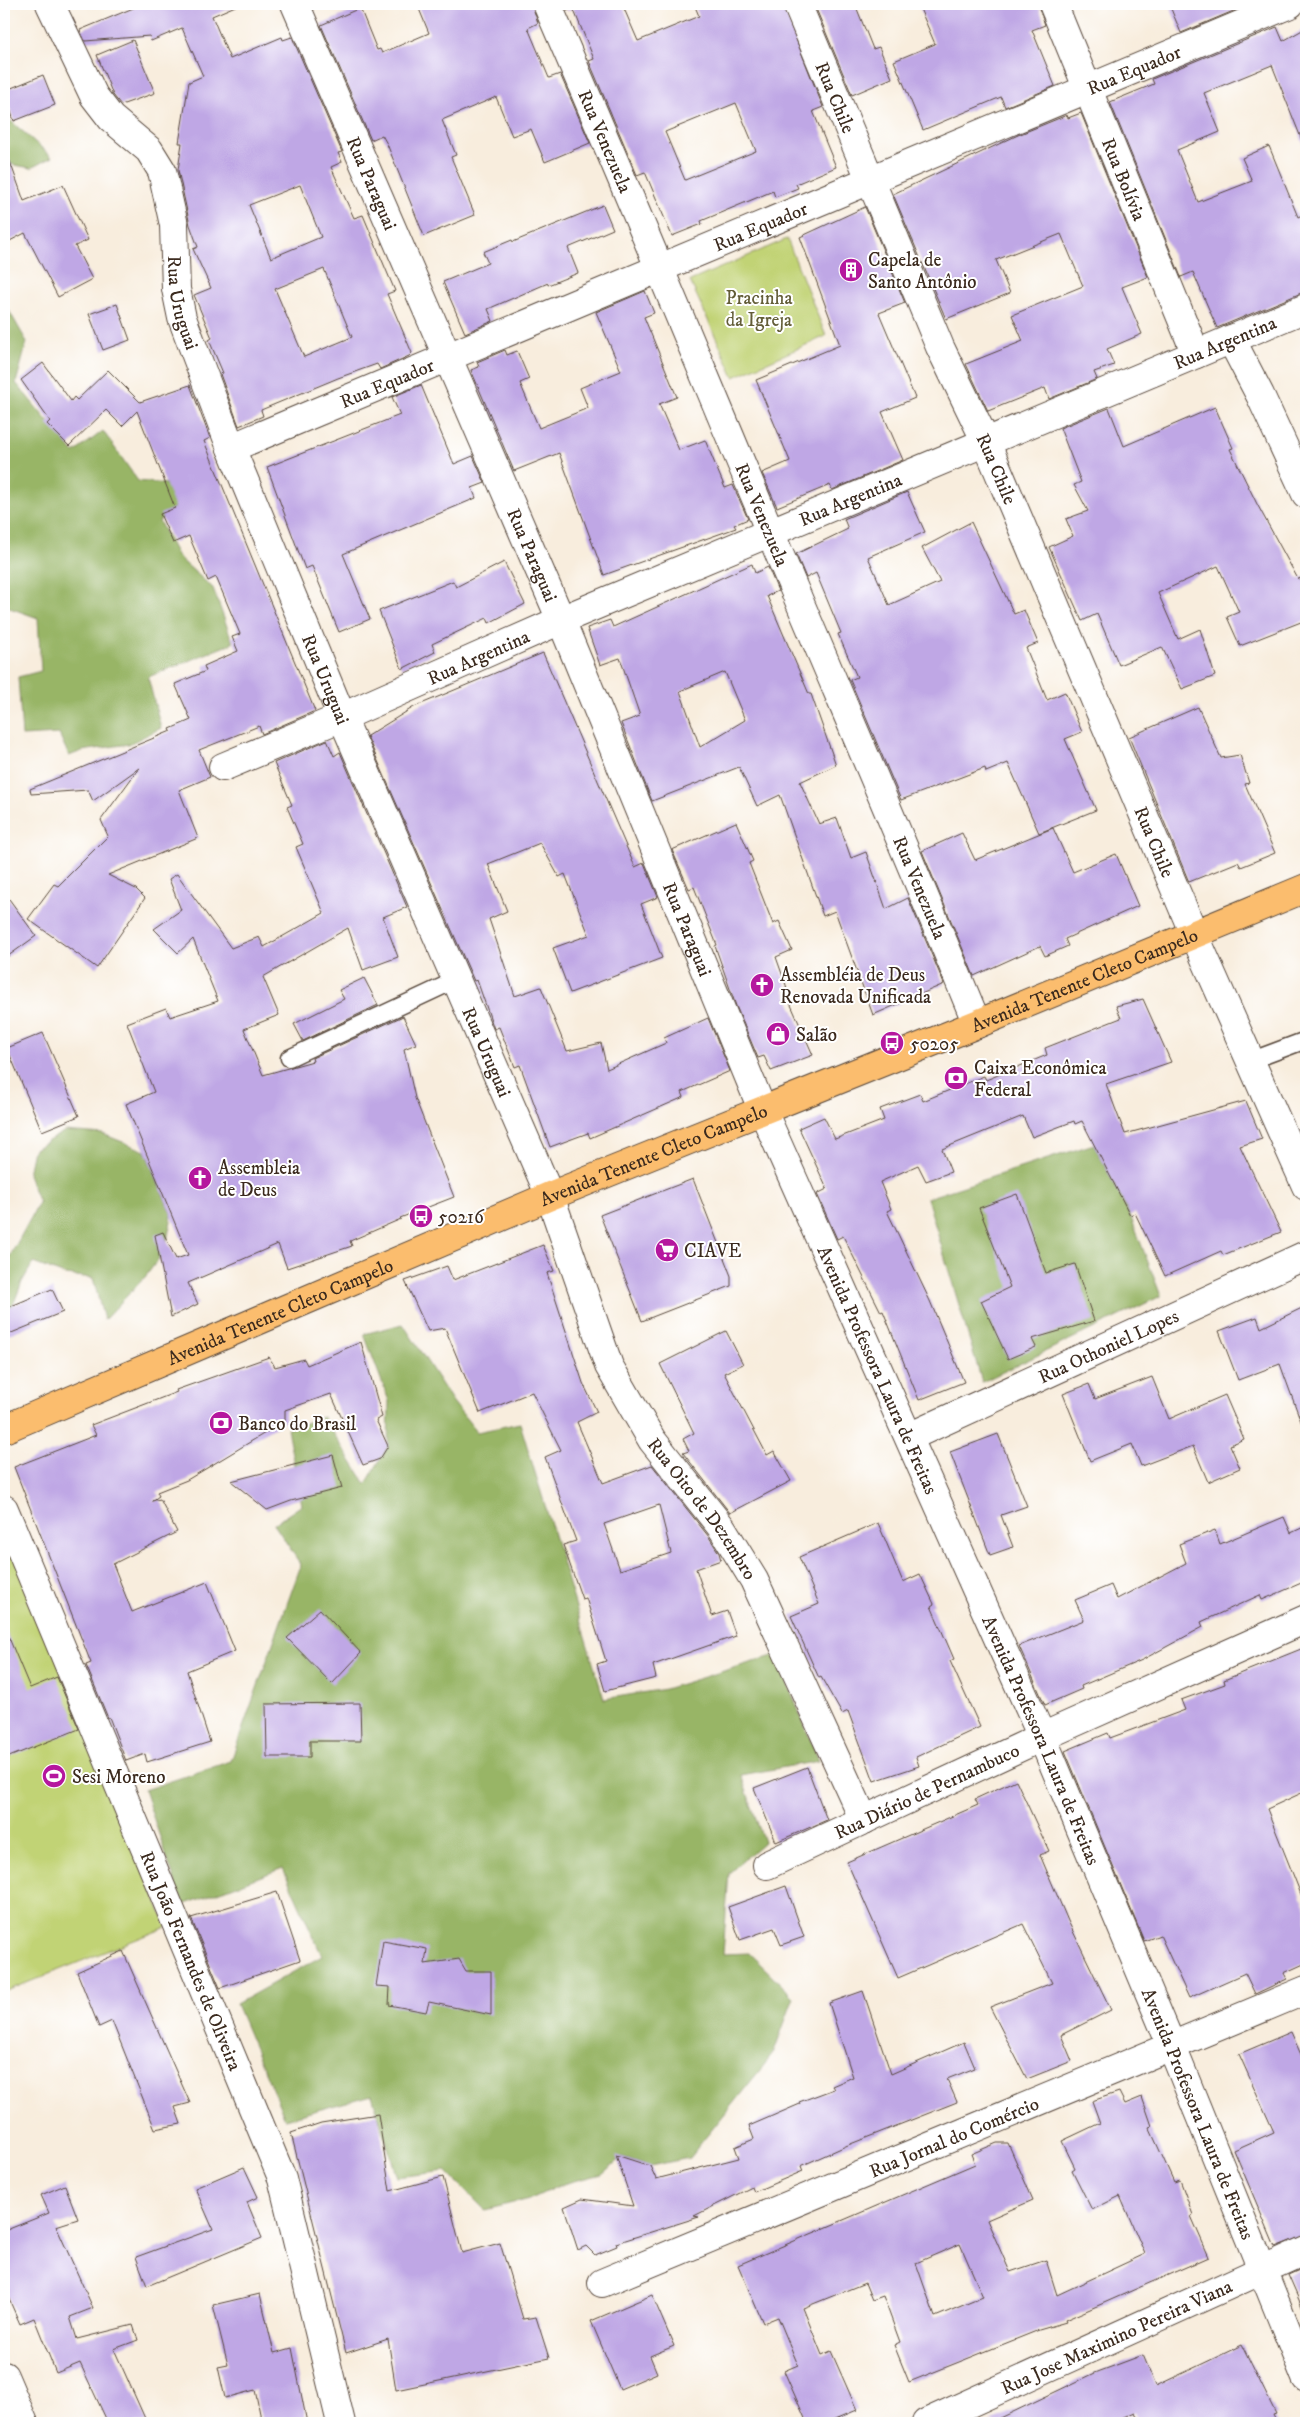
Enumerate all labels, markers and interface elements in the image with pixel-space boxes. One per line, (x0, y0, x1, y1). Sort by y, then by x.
street label: Rua Equador (1084, 41, 1185, 101)
street label: Rua Chile (809, 59, 860, 137)
street label: Rua Venezuela (572, 86, 636, 196)
street label: Rua Paraguai (341, 133, 401, 234)
street label: Rua Bolívia (1096, 135, 1150, 224)
street label: Rua Equador (710, 198, 811, 257)
place label: Capela de Santo Antônio (868, 249, 977, 294)
street label: Rua Uruguai (162, 255, 203, 353)
building icon: Capela de Santo Antônio (838, 257, 864, 283)
park label: Pracinha da Igreja (725, 287, 793, 332)
street label: Rua Argentina (1170, 312, 1280, 375)
street label: Rua Equador (337, 354, 438, 414)
street label: Rua Chile (971, 430, 1021, 508)
street label: Rua Venezuela (729, 460, 793, 570)
street label: Rua Argentina (796, 469, 905, 532)
street label: Rua Paraguai (501, 505, 562, 606)
street label: Rua Argentina (424, 625, 533, 691)
street label: Rua Uruguai (296, 631, 354, 729)
street label: Rua Chile (1128, 803, 1179, 881)
street label: Rua Venezuela (887, 833, 951, 943)
street label: Rua Paraguai (657, 879, 716, 980)
street label: Avenida Tenente Cleto Campelo (968, 924, 1202, 1038)
place label: Assembléia de Deus Renovada Unificada (780, 964, 931, 1009)
church icon: Assembléia de Deus Renovada Unificada (749, 972, 775, 998)
street label: Rua Uruguai (456, 1004, 516, 1101)
shop icon: Salão (765, 1021, 791, 1047)
place label: Salão (796, 1024, 837, 1047)
bus stop icon: 50205 (879, 1030, 905, 1056)
place label: 50205 (910, 1033, 959, 1056)
place label: Caixa Econômica Federal (974, 1057, 1107, 1102)
bank icon: Caixa Econômica Federal (943, 1065, 969, 1091)
street label: Avenida Tenente Cleto Campelo (537, 1100, 771, 1212)
place label: Assembleia de Deus (218, 1157, 300, 1202)
church icon: Assembleia de Deus (187, 1165, 213, 1191)
bus stop icon: 50216 (408, 1203, 434, 1229)
place label: 50216 (438, 1206, 485, 1229)
supermarket icon: CIAVE (654, 1237, 680, 1263)
place label: CIAVE (684, 1240, 742, 1263)
street label: Avenida Professora Laura de Freitas (811, 1242, 942, 1498)
street label: Avenida Tenente Cleto Campelo (164, 1254, 397, 1371)
street label: Rua Othoniel Lopes (1035, 1305, 1183, 1389)
bank icon: Banco do Brasil (208, 1410, 234, 1436)
place label: Banco do Brasil (238, 1413, 357, 1436)
street label: Rua Oito de Dezembro (642, 1434, 761, 1584)
street label: Avenida Professora Laura de Freitas (976, 1612, 1104, 1869)
street label: Rua Diário de Pernambuco (831, 1739, 1023, 1845)
sports icon: Sesi Moreno (41, 1763, 67, 1789)
place label: Sesi Moreno (72, 1766, 165, 1789)
street label: Rua João Fernandes de Oliveira (134, 1848, 246, 2074)
street label: Avenida Professora Laura de Freitas (1136, 1985, 1259, 2243)
street label: Rua Jornal do Comércio (866, 2093, 1043, 2183)
street label: Rua Jose Maximino Pereira Viana (998, 2275, 1236, 2400)

